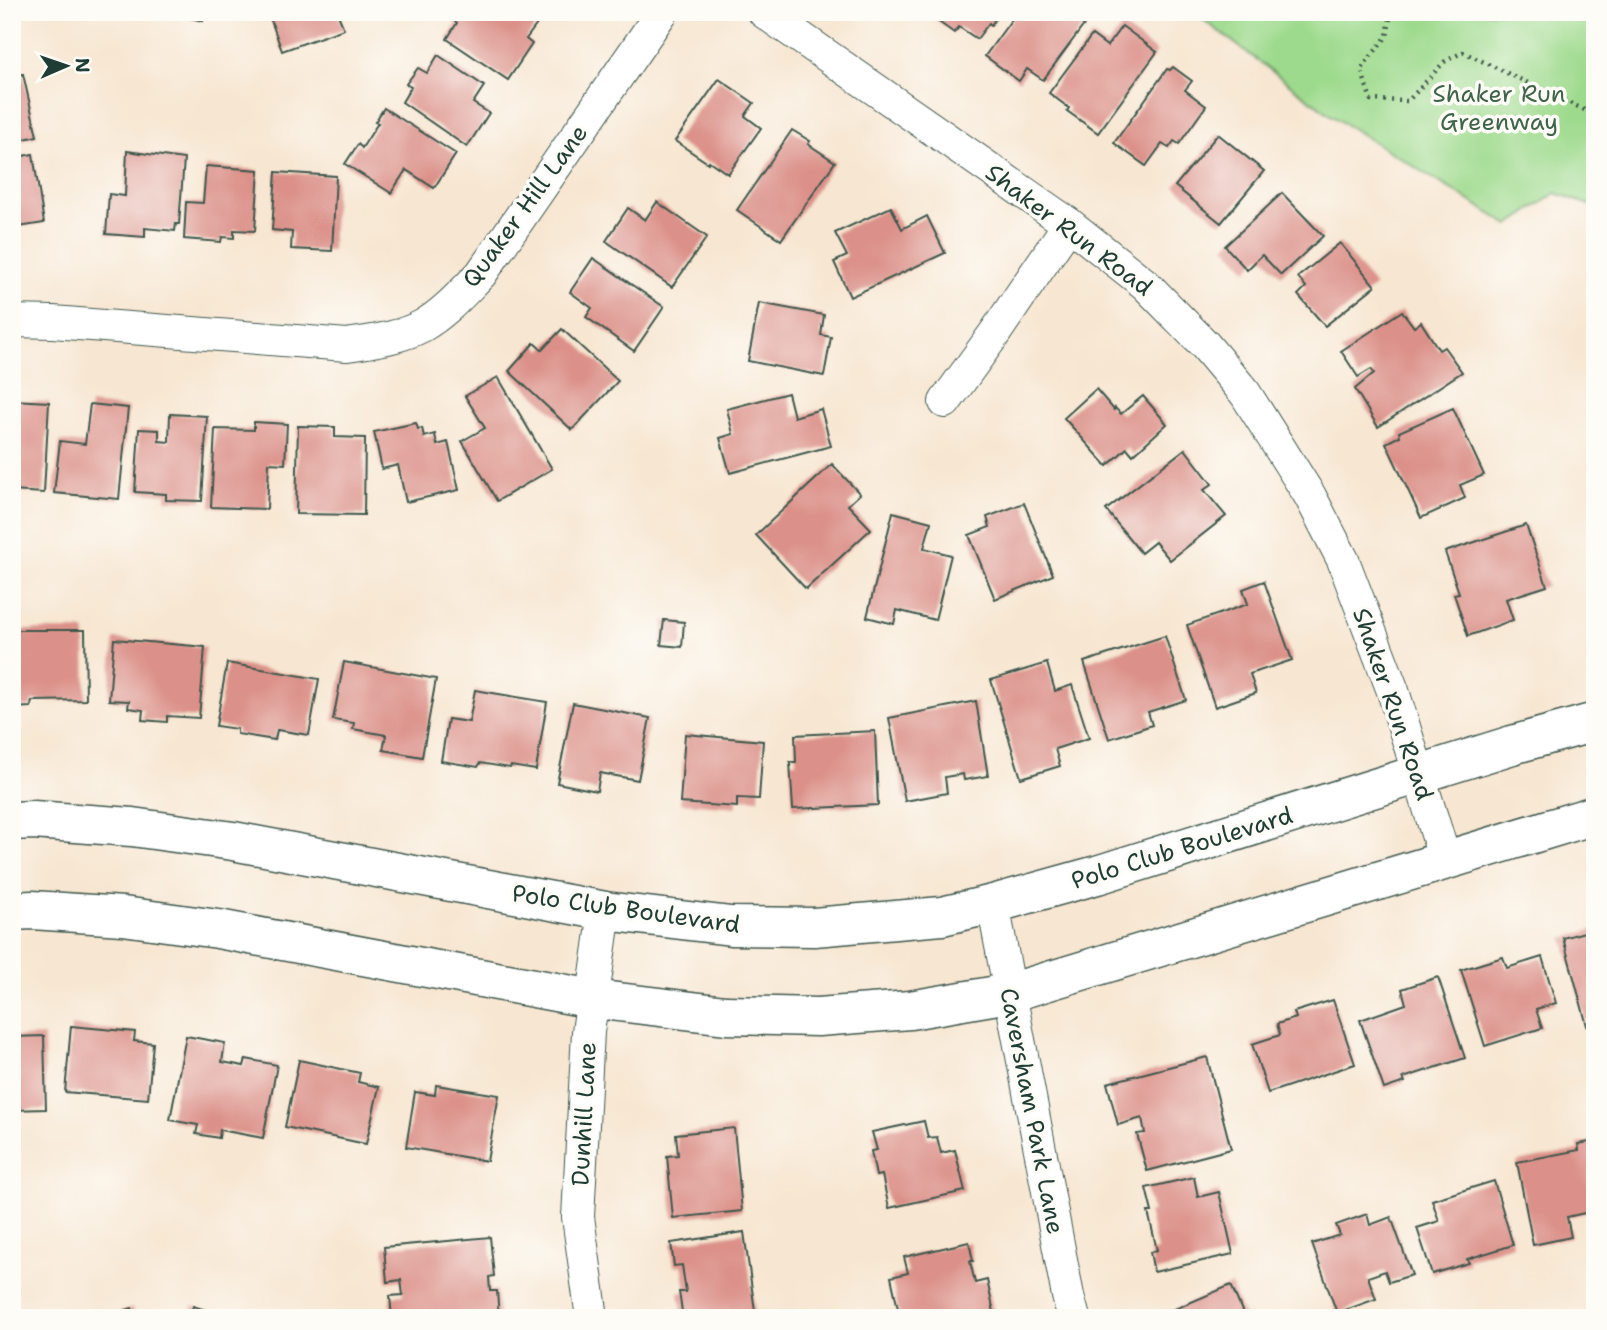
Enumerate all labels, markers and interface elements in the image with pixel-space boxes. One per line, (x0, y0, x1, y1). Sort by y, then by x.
north arrow (32, 32, 102, 102)
text: N (70, 57, 95, 73)
park label: Shaker Run Greenway (1433, 78, 1565, 138)
street label: Quaker Hill Lane (455, 118, 595, 294)
street label: Shaker Run Road (979, 157, 1159, 303)
street label: Shaker Run Road (1345, 604, 1441, 804)
street label: Polo Club Boulevard (1067, 799, 1297, 897)
street label: Polo Club Boulevard (510, 877, 742, 941)
street label: Caversham Park Lane (992, 985, 1072, 1237)
street label: Dunhill Lane (564, 1041, 604, 1187)

